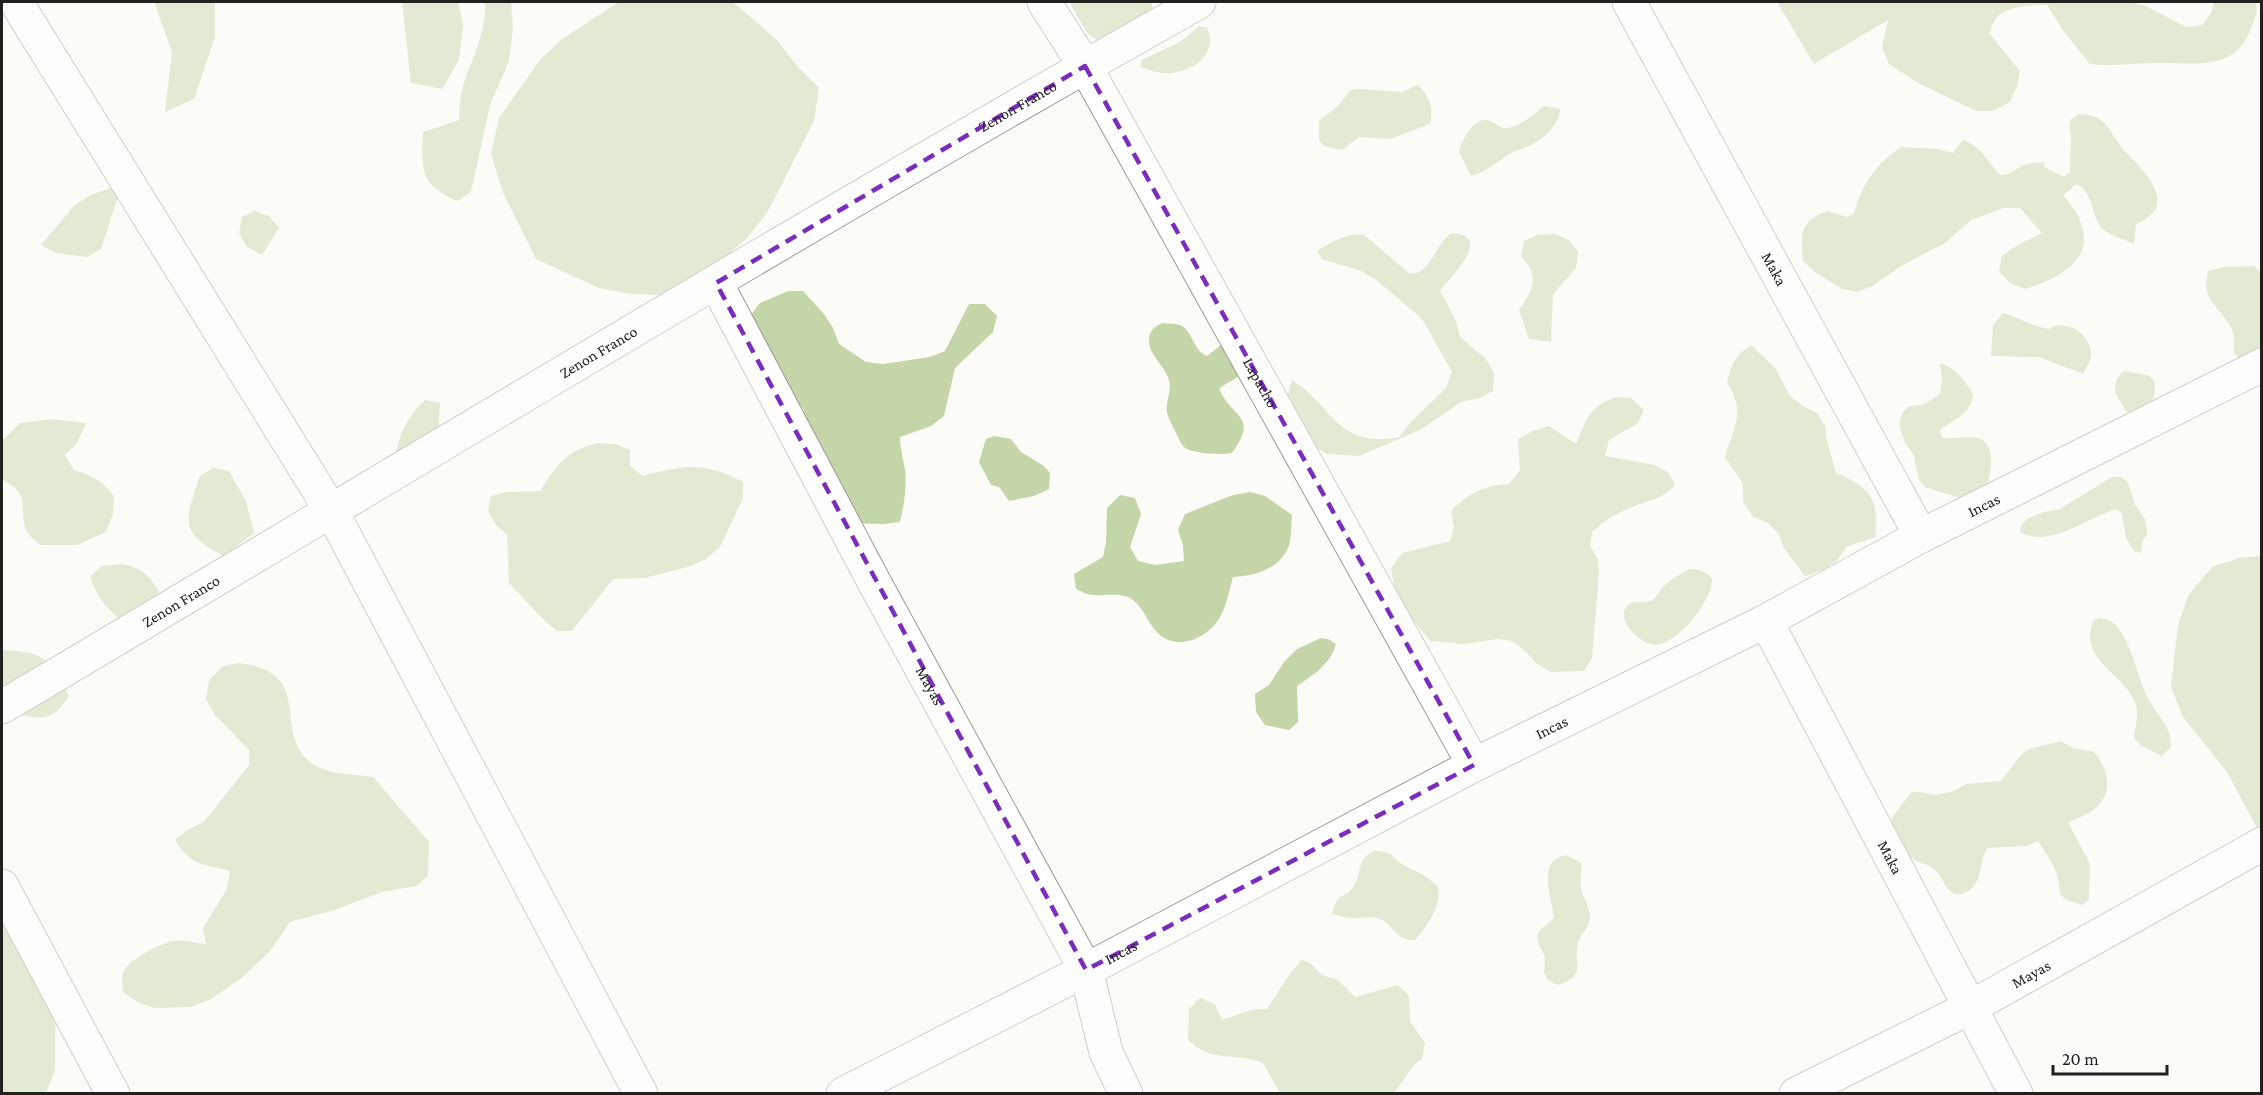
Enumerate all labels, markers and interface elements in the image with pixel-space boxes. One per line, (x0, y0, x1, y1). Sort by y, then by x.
street label: Zenon Franco (975, 77, 1060, 135)
street label: Maka (1758, 249, 1791, 289)
street label: Zenon Franco (556, 322, 640, 381)
street label: Lapacho (1240, 355, 1281, 410)
street label: Incas (1965, 490, 2003, 520)
street label: Zenon Franco (139, 571, 223, 631)
street label: Mayas (913, 663, 948, 708)
street label: Incas (1533, 712, 1571, 742)
street label: Maka (1874, 838, 1906, 878)
street label: Incas (1102, 937, 1140, 968)
street label: Mayas (2009, 956, 2053, 991)
scale bar (2053, 1038, 2167, 1076)
text: 20 m (2062, 1049, 2099, 1069)

